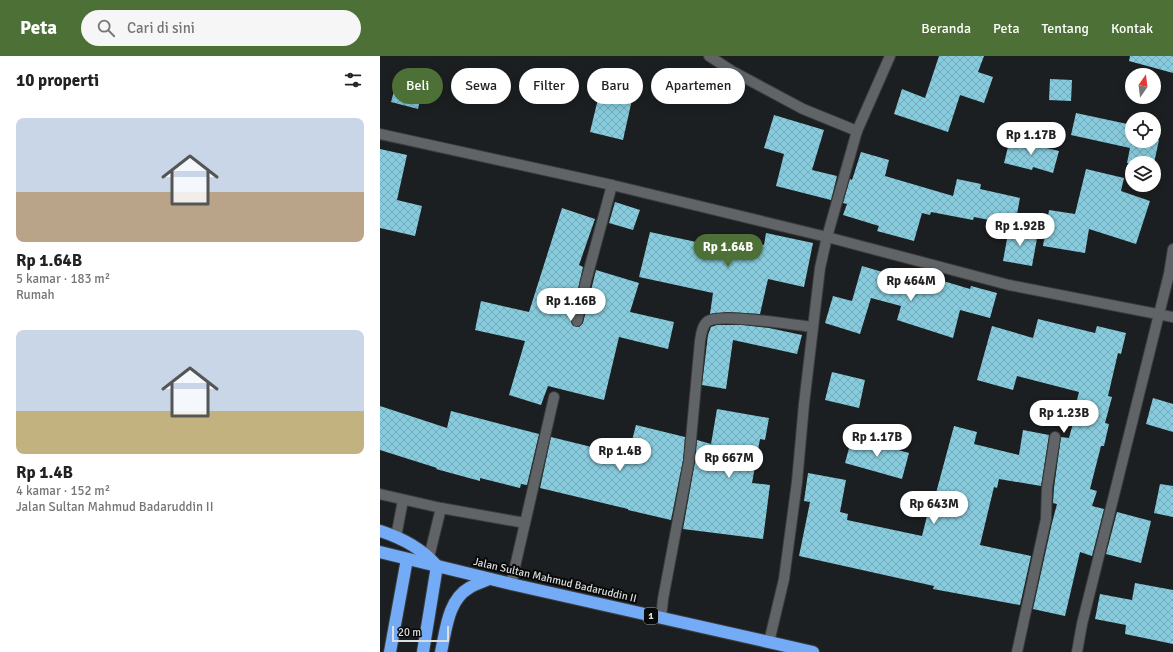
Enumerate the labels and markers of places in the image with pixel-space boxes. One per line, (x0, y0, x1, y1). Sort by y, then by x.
pin: Rp 1.17B (990, 122, 1072, 156)
pin: Rp 1.92B (979, 213, 1061, 247)
pin: Rp 1.64B (687, 234, 769, 268)
pin: Rp 464M (874, 268, 948, 302)
pin: Rp 1.16B (530, 288, 612, 322)
pin: Rp 1.23B (1023, 400, 1105, 434)
pin: Rp 1.17B (836, 424, 918, 458)
pin: Rp 1.4B (583, 438, 657, 472)
pin: Rp 667M (692, 445, 766, 479)
pin: Rp 643M (897, 491, 971, 525)

